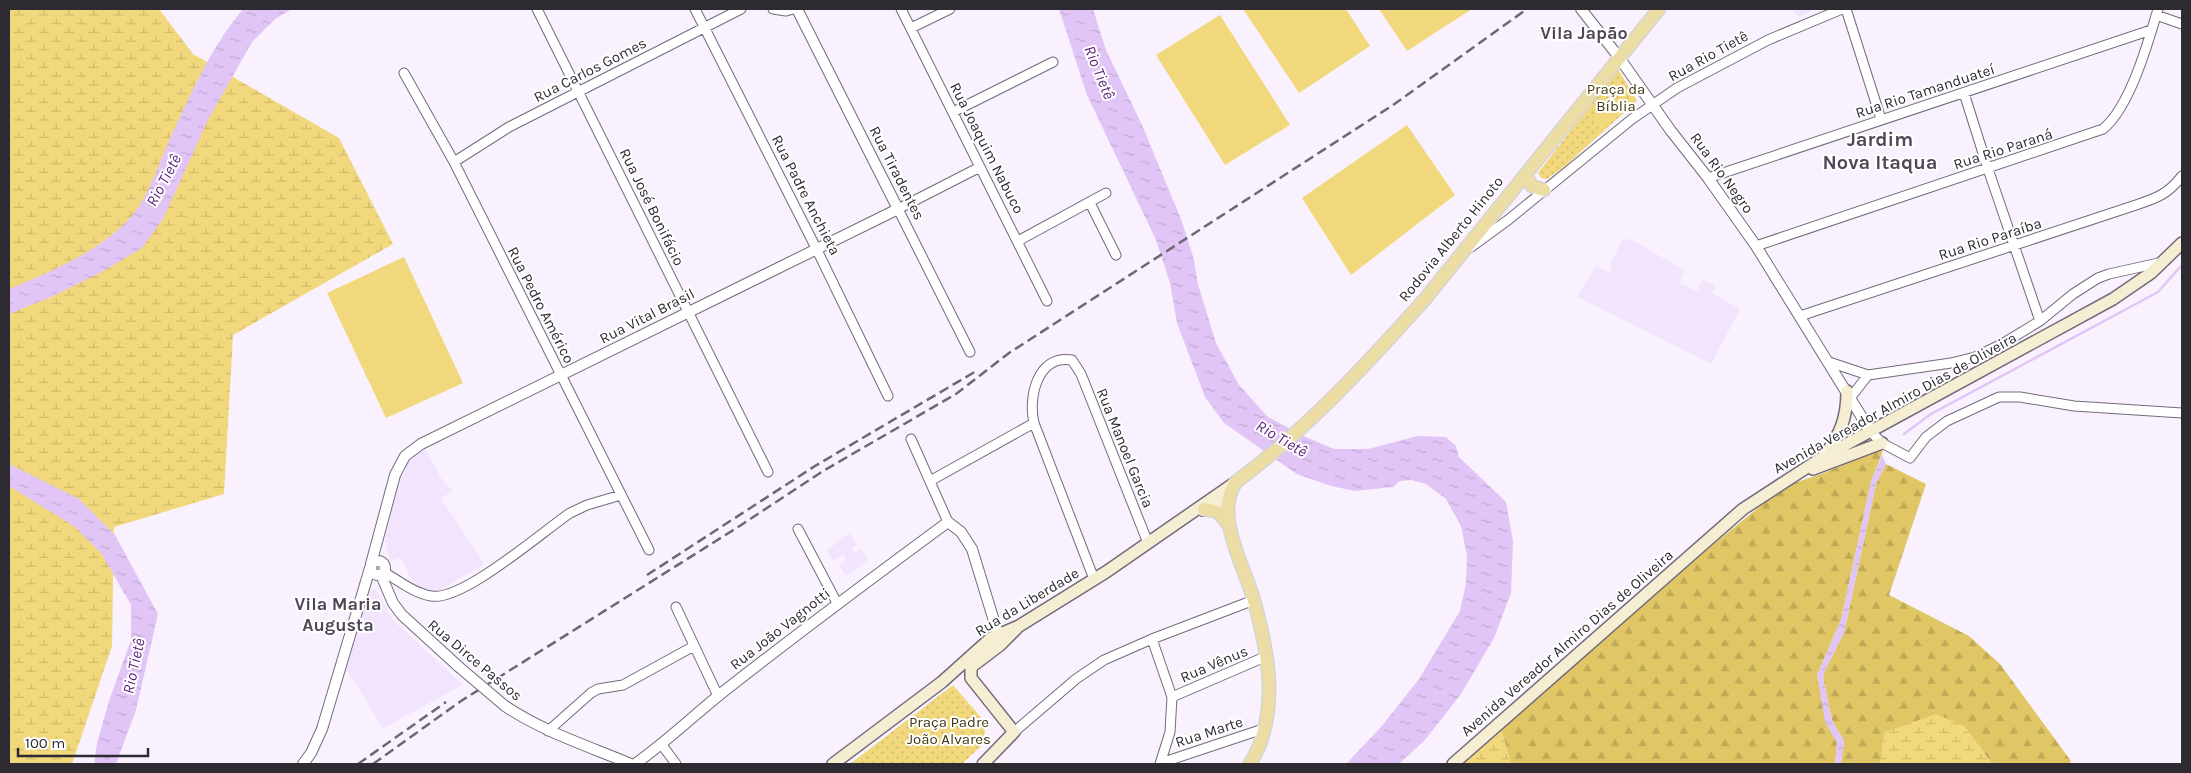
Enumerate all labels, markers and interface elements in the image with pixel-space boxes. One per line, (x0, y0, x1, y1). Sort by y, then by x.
district label: Vila Japão (1540, 22, 1628, 44)
street label: Rua Rio Tietê (1665, 27, 1751, 85)
street label: Rua Carlos Gomes (531, 34, 649, 106)
water label: Rio Tietê (1080, 43, 1119, 102)
street label: Rua Rio Tamanduateí (1853, 60, 1997, 122)
street label: Rua Joaquim Nabuco (946, 79, 1028, 217)
park label: Praça da Bíblia (1587, 80, 1645, 115)
street label: Rua Tiradentes (866, 123, 928, 223)
street label: Rua Rio Paraná (1951, 125, 2055, 173)
district label: Jardim Nova Itaqua (1823, 128, 1937, 174)
street label: Rua Rio Negro (1687, 129, 1757, 217)
street label: Rua Padre Anchieta (768, 132, 844, 258)
street label: Rua José Bonifácio (616, 145, 688, 269)
water label: Rio Tietê (142, 150, 185, 209)
street label: Rodovia Alberto Hinoto (1395, 173, 1507, 305)
street label: Rua Rio Paraíba (1936, 214, 2044, 264)
street label: Rua Pedro Américo (504, 244, 578, 366)
street label: Rua Vital Brasil (596, 284, 698, 348)
street label: Avenida Vereador Almiro Dias de Oliveira (1770, 328, 2020, 478)
street label: Rua Manoel Garcia (1093, 385, 1157, 511)
water label: Rio Tietê (1253, 416, 1311, 461)
street label: Avenida Vereador Almiro Dias de Oliveira (1457, 546, 1677, 740)
street label: Rua da Liberdade (972, 564, 1082, 640)
street label: Rua João Vagnotti (726, 584, 834, 674)
district label: Vila Maria Augusta (294, 593, 382, 636)
street label: Rua Dirce Passos (424, 615, 526, 705)
water label: Rio Tietê (118, 636, 149, 696)
street label: Rua Vênus (1177, 642, 1251, 686)
park label: Praça Padre João Alvares (907, 713, 991, 748)
street label: Rua Marte (1173, 713, 1245, 751)
scale bar (18, 726, 148, 758)
text: 100 m (25, 734, 65, 752)

